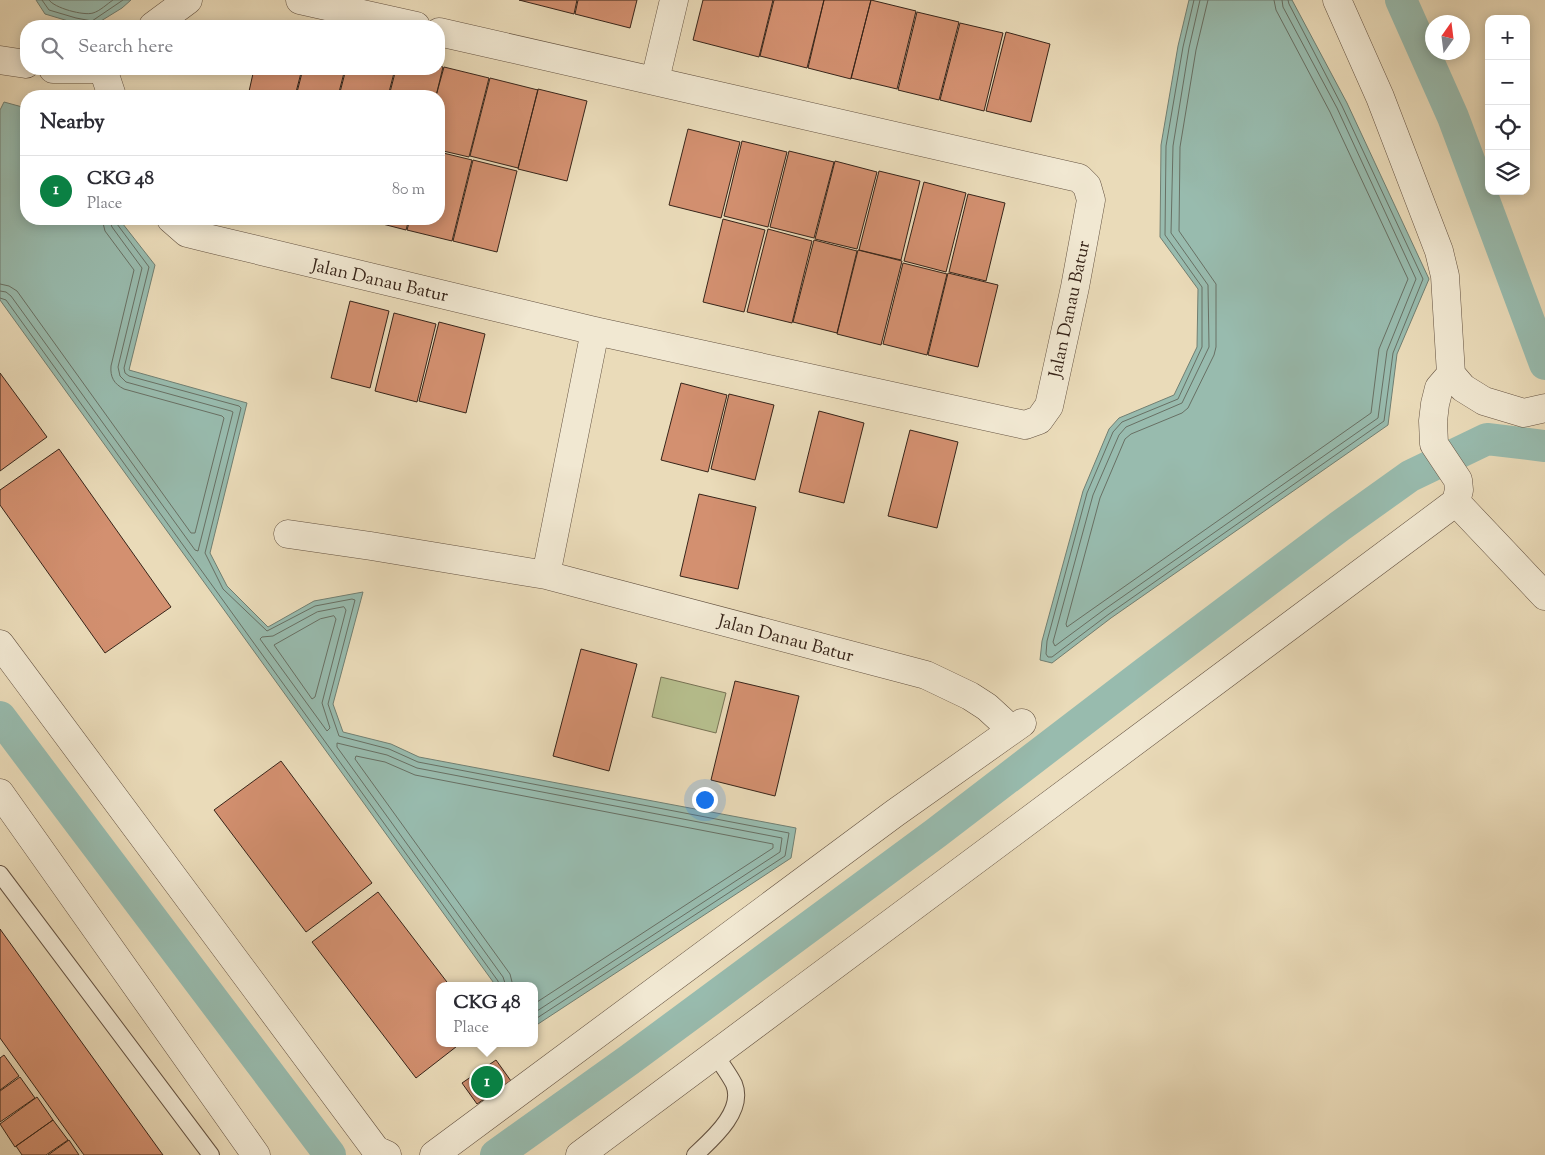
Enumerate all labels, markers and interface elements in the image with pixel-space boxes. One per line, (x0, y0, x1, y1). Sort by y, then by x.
north arrow (1425, 15, 1470, 60)
map controls (1485, 15, 1530, 195)
button: + (1485, 15, 1530, 60)
search box (20, 20, 445, 75)
icon: search (38, 34, 66, 62)
text: Search here (78, 34, 173, 61)
button: − (1485, 60, 1530, 105)
button: locate (1485, 105, 1530, 150)
text: Nearby (40, 108, 105, 138)
button: layers (1485, 150, 1530, 195)
text: CKG 48 (87, 166, 154, 193)
text: 1 (53, 179, 59, 202)
text: 80 m (392, 179, 425, 202)
text: Place (87, 193, 122, 216)
street label: Jalan Danau Batur (1044, 238, 1098, 381)
street label: Jalan Danau Batur (308, 253, 451, 310)
street label: Jalan Danau Batur (714, 609, 856, 671)
your location (692, 787, 718, 813)
popup (436, 982, 538, 1047)
text: CKG 48 (454, 990, 520, 1017)
text: Place (454, 1017, 489, 1040)
pin: 1 (471, 1063, 503, 1101)

